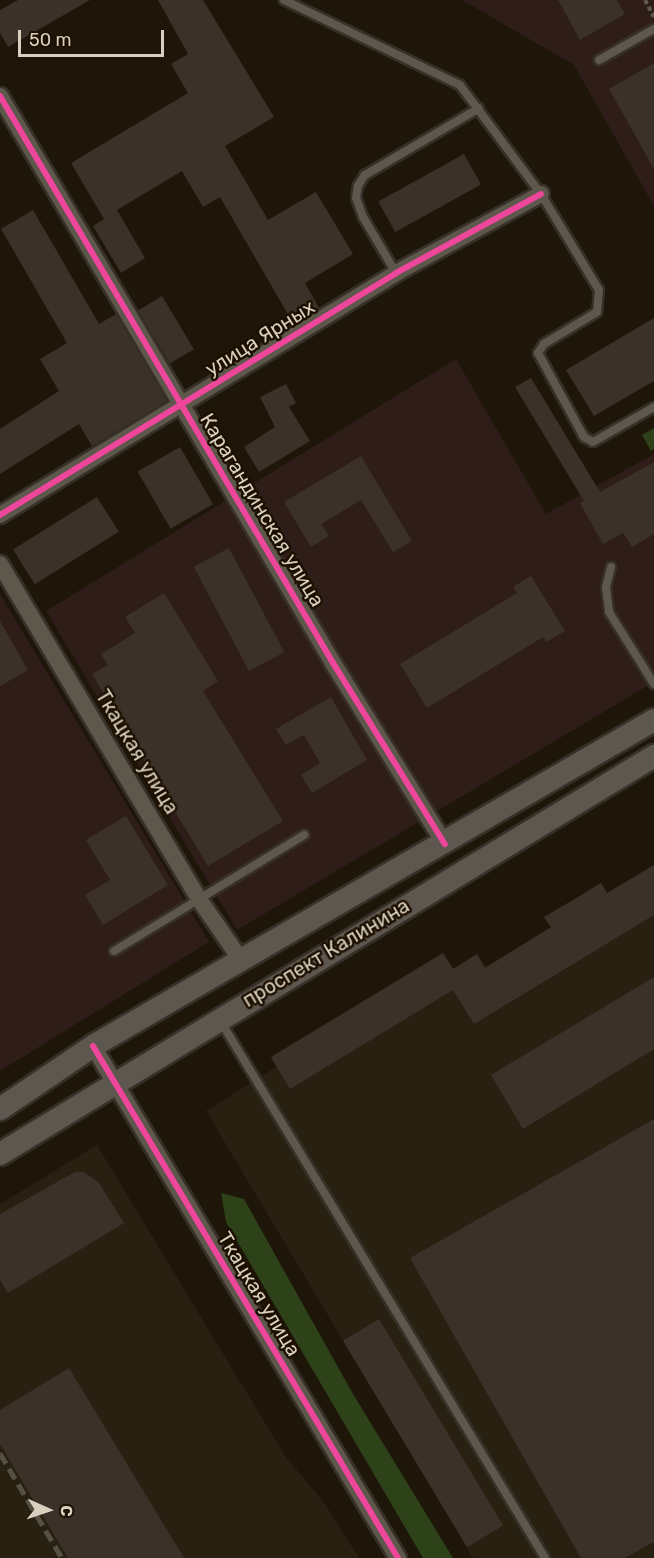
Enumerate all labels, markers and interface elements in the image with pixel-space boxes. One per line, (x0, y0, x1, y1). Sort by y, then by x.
scale bar (21, 18, 166, 56)
text: 50 m (29, 29, 72, 51)
street label: улица Ярных (201, 295, 319, 381)
street label: Карагандинская улица (195, 409, 329, 611)
street label: Ткацкая улица (90, 685, 184, 819)
street label: проспект Калинина (238, 894, 414, 1012)
street label: Ткацкая улица (212, 1227, 306, 1361)
north arrow (18, 1480, 78, 1540)
text: С (57, 1505, 76, 1517)

